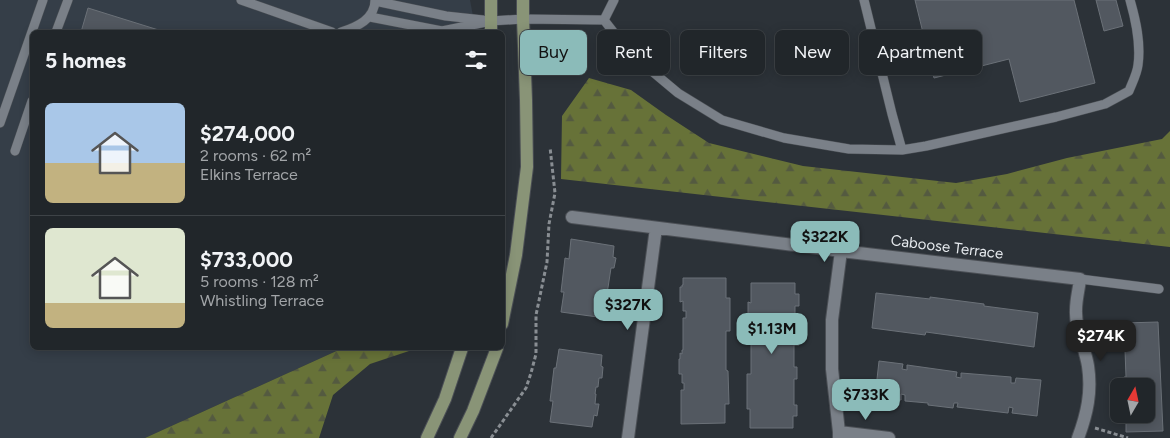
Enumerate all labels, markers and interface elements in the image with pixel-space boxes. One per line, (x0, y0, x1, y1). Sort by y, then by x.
chip: Buy (520, 30, 587, 75)
chip: Rent (597, 30, 670, 75)
chip: Filters (680, 30, 765, 75)
chip: New (775, 30, 849, 75)
chip: Apartment (859, 30, 982, 75)
icon: filters (462, 46, 490, 74)
text: 5 homes (45, 48, 126, 73)
text: $274,000 (200, 121, 295, 146)
icon: home (85, 123, 145, 183)
text: 2 rooms · 62 m² (200, 146, 311, 165)
text: Elkins Terrace (200, 165, 298, 184)
pin: $322K (790, 220, 860, 263)
text: $322K (802, 227, 848, 246)
street label: Caboose Terrace (890, 231, 1004, 263)
text: $733,000 (200, 247, 293, 272)
icon: home (85, 248, 145, 308)
text: 5 rooms · 128 m² (200, 272, 319, 291)
pin: $327K (593, 288, 663, 331)
text: Whistling Terrace (200, 291, 324, 310)
text: $327K (605, 295, 651, 314)
pin: $1.13M (731, 312, 813, 355)
text: $1.13M (748, 319, 796, 338)
pin: $274K (1066, 320, 1136, 362)
text: $274K (1077, 326, 1125, 345)
pin: $733K (831, 378, 901, 421)
north arrow (1110, 378, 1155, 422)
map controls (1110, 378, 1155, 423)
text: $733K (843, 385, 889, 404)

